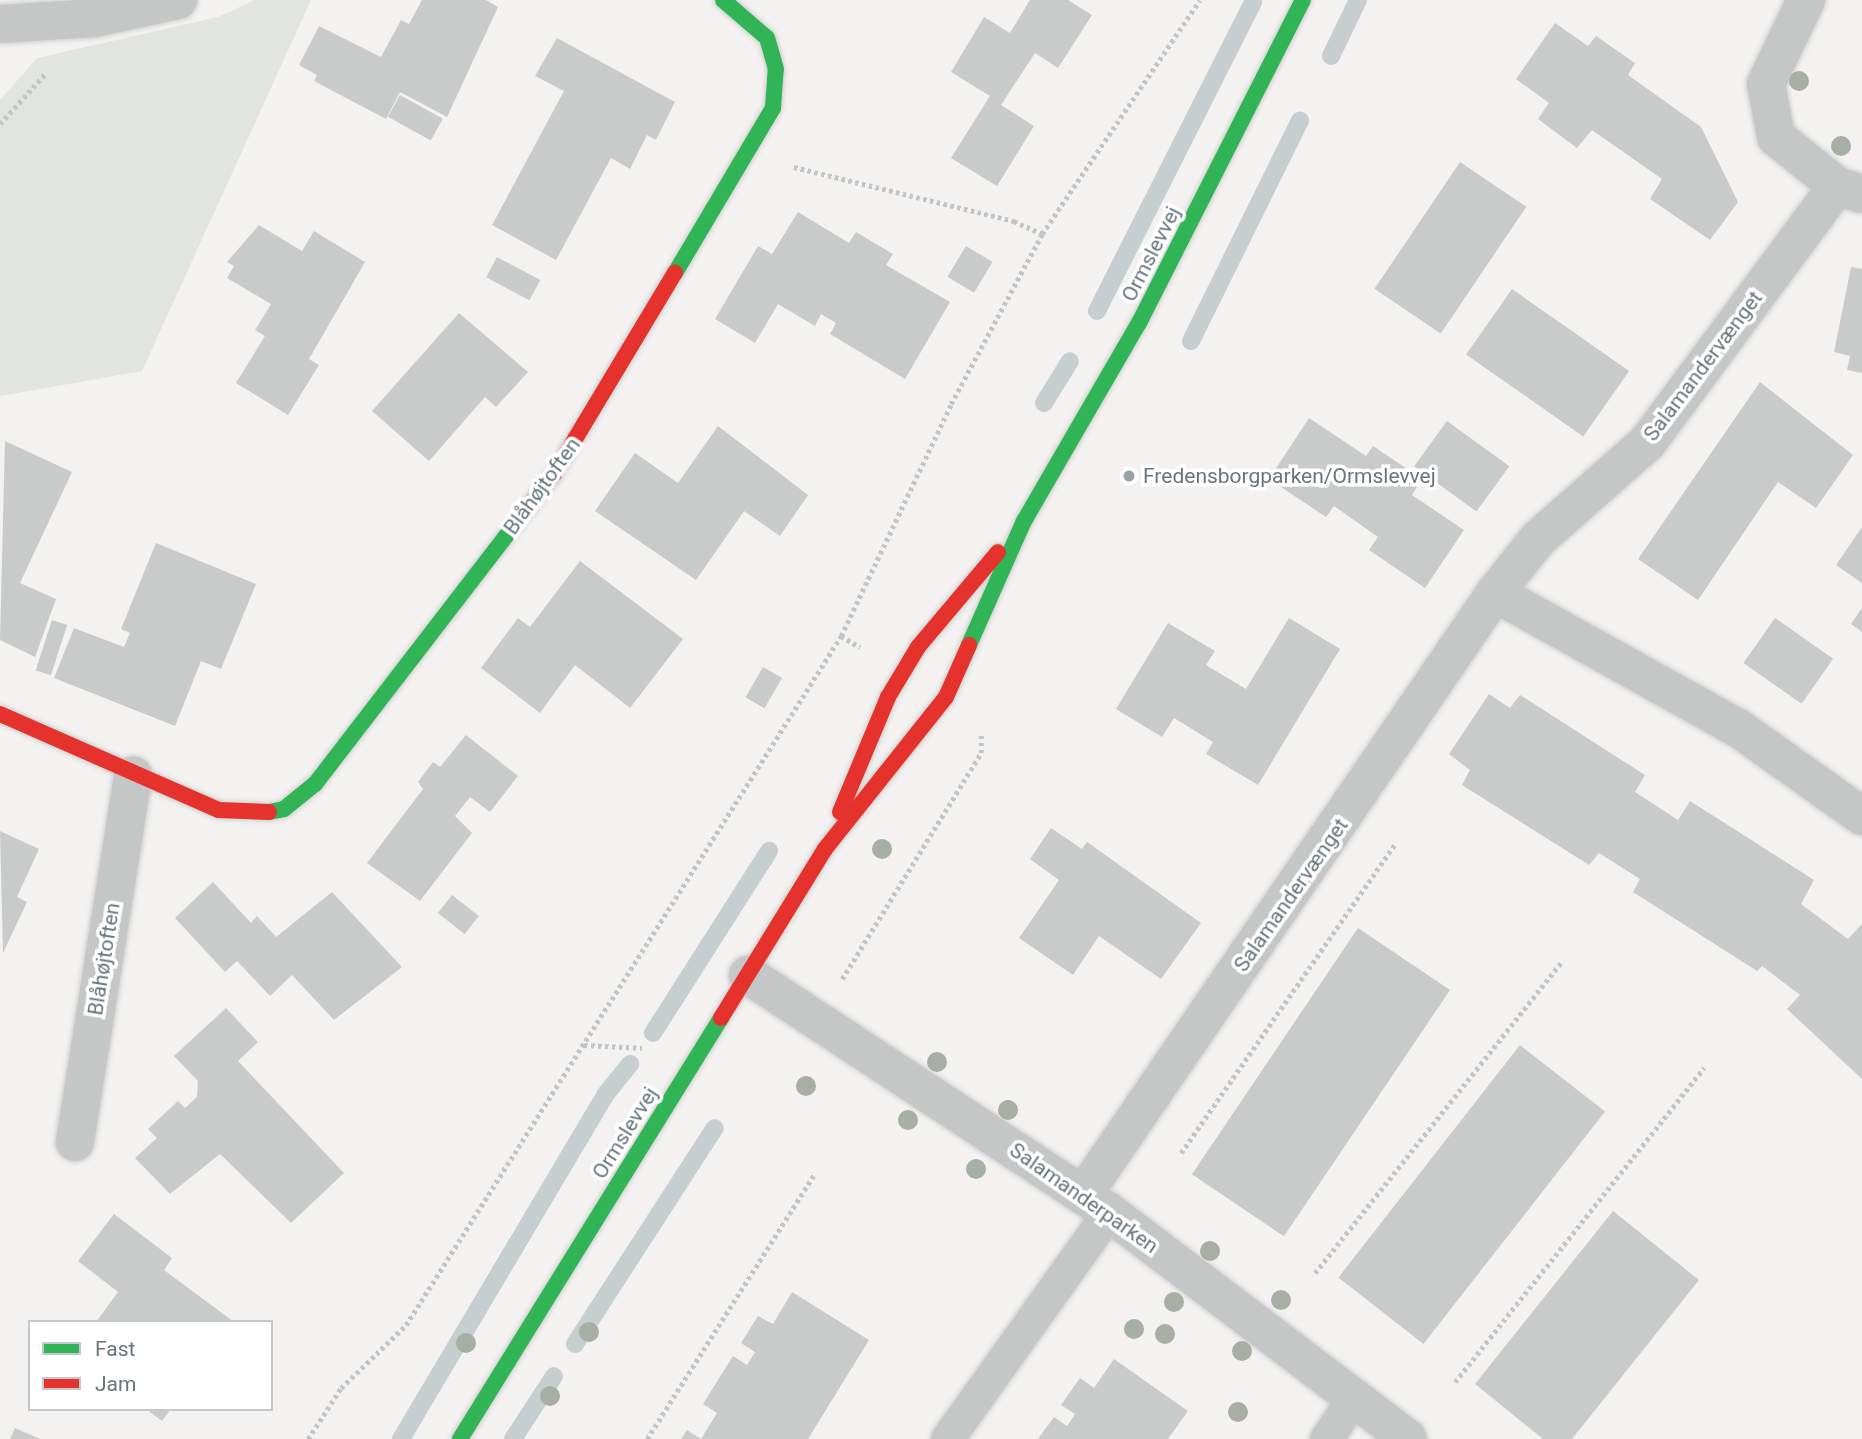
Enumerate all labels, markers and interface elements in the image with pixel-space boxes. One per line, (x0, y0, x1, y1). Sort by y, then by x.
street label: Ormslevvej (1116, 202, 1186, 306)
street label: Salamandervænget (1638, 286, 1768, 446)
street label: Blåhøjtoften (498, 433, 586, 539)
place label: Fredensborgparken/Ormslevvej (1143, 463, 1436, 489)
marker: Fredensborgparken/Ormslevvej (1121, 468, 1137, 484)
street label: Salamandervænget (1229, 813, 1353, 977)
street label: Blåhøjtoften (83, 901, 125, 1017)
street label: Ormslevvej (587, 1083, 663, 1183)
street label: Salamanderparken (1005, 1137, 1163, 1259)
legend (28, 1320, 273, 1411)
text: Fast (95, 1337, 135, 1361)
text: Jam (95, 1372, 136, 1396)

